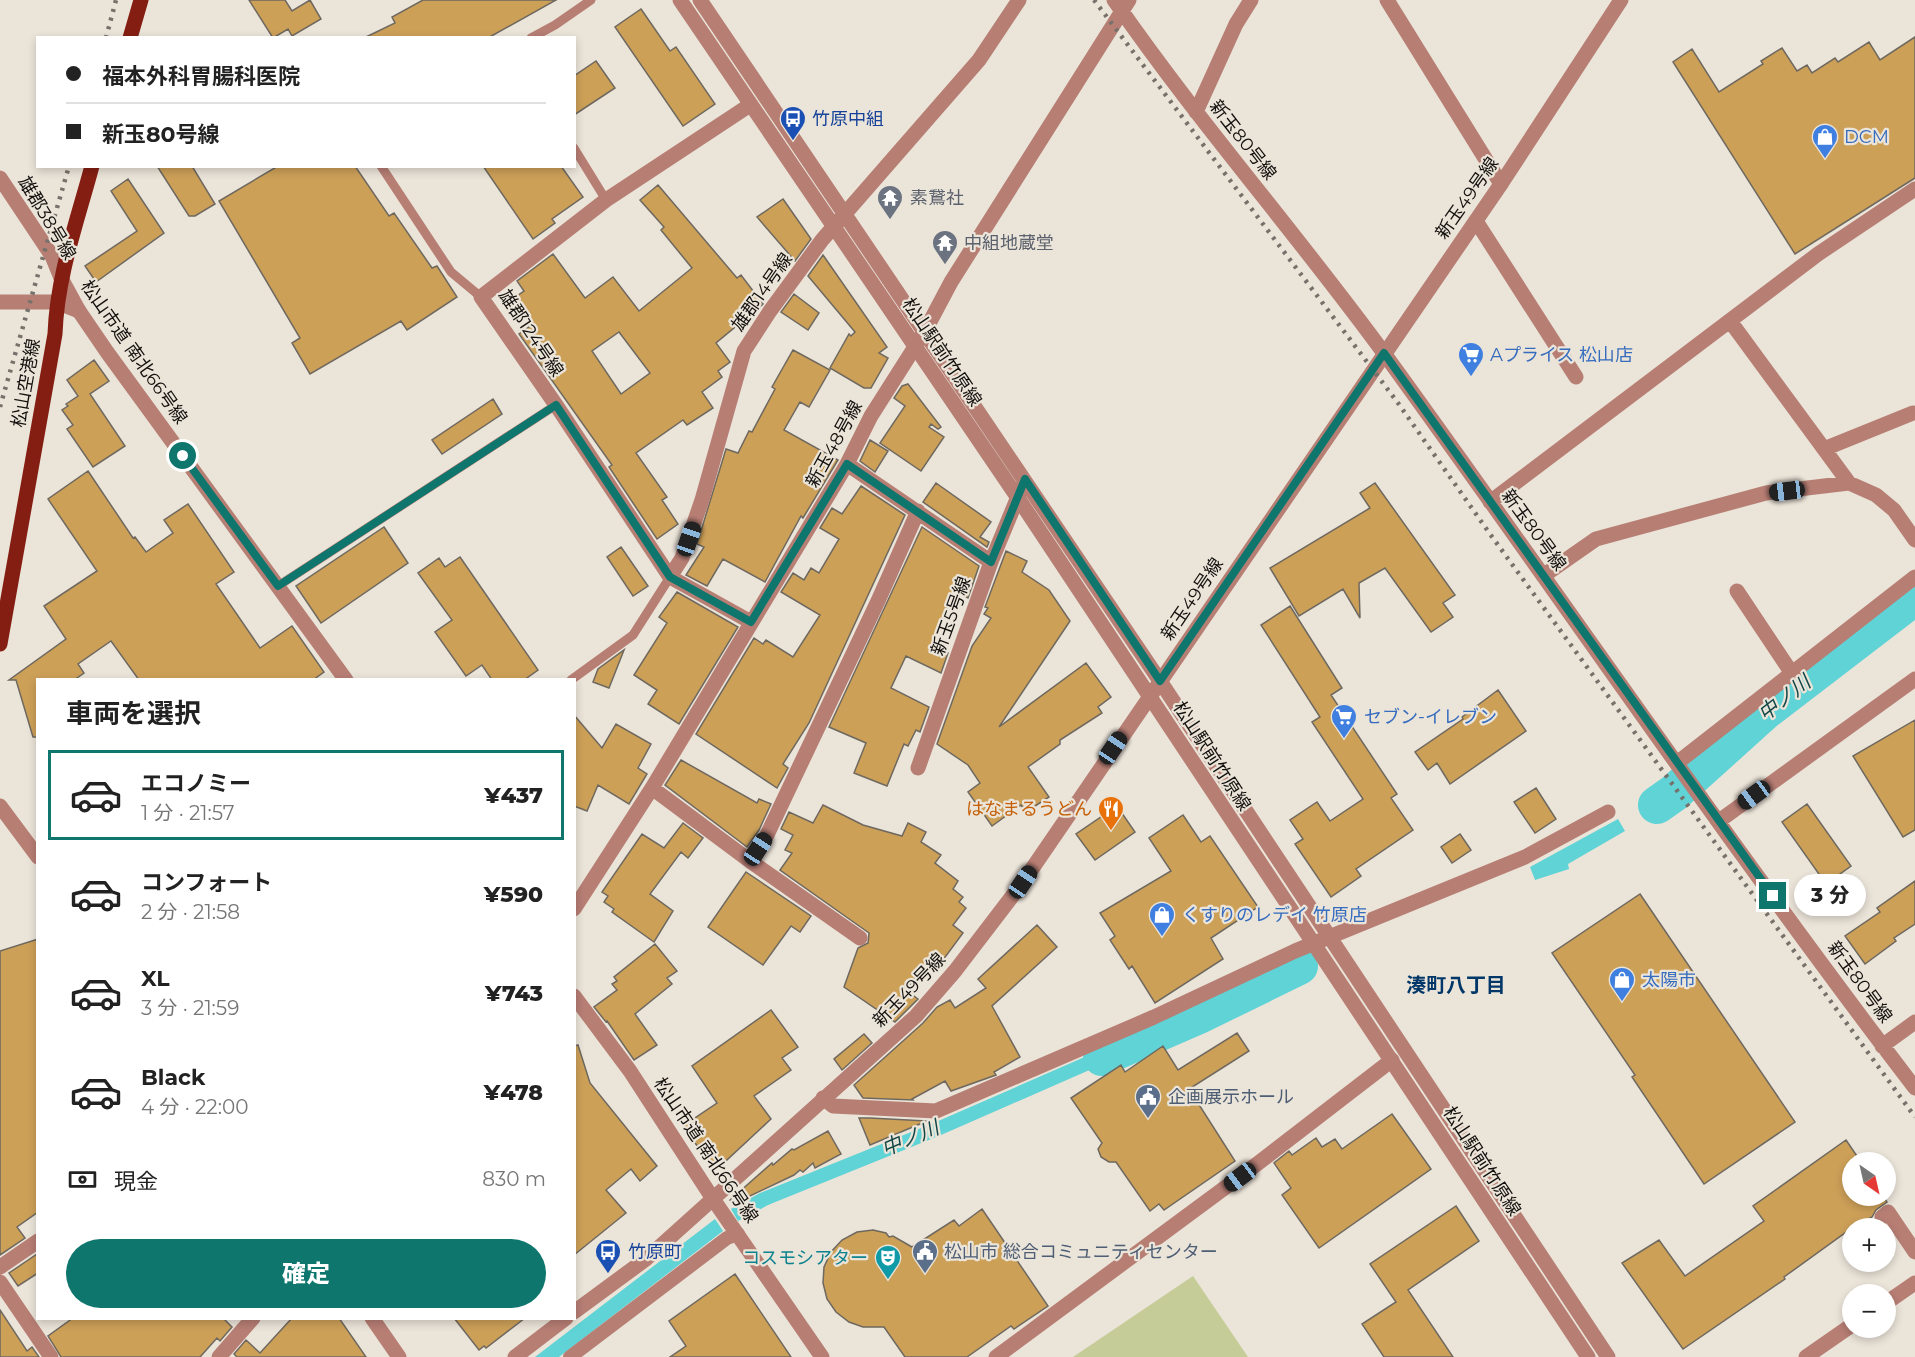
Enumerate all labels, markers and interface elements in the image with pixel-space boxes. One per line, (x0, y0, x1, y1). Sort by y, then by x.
text: 福本外科胃腸科医院 (102, 63, 300, 90)
street label: 新玉80号線 (1205, 96, 1281, 184)
bus stop icon: 竹原中組 (778, 104, 808, 142)
place label: 竹原中組 (812, 108, 884, 130)
text: 新玉80号線 (102, 121, 219, 148)
shop icon: DCM (1810, 122, 1840, 160)
place label: DCM (1844, 126, 1889, 148)
street label: 新玉49号線 (1431, 153, 1503, 243)
street label: 雄郡38号線 (13, 172, 81, 264)
temple icon: 素鵞社 (875, 183, 905, 221)
place label: 素鵞社 (910, 187, 964, 209)
temple icon: 中組地蔵堂 (930, 228, 960, 266)
place label: 中組地蔵堂 (964, 232, 1054, 254)
street label: 雄郡14号線 (727, 249, 797, 335)
street label: 松山市道 南北66号線 (76, 276, 192, 428)
street label: 雄郡124号線 (494, 285, 568, 381)
street label: 松山駅前竹原線 (898, 294, 986, 410)
street label: 松山空港線 (7, 337, 45, 429)
supermarket icon: Aプライス 松山店 (1456, 340, 1486, 378)
place label: Aプライス 松山店 (1490, 344, 1633, 366)
street label: 新玉48号線 (801, 397, 867, 491)
route start (169, 442, 196, 469)
car (1768, 480, 1806, 502)
street label: 新玉80号線 (1497, 485, 1571, 575)
car (675, 519, 703, 559)
street label: 新玉49号線 (1156, 554, 1228, 644)
street label: 新玉5号線 (927, 574, 975, 658)
water label: 中ノ川 (1753, 669, 1817, 726)
text: 車両を選択 (66, 697, 201, 730)
street label: 松山駅前竹原線 (1168, 697, 1256, 815)
supermarket icon: セブン-イレブン (1329, 702, 1359, 740)
place label: セブン-イレブン (1364, 706, 1497, 728)
car (1095, 728, 1131, 768)
icon: car (69, 768, 123, 822)
text: エコノミー (141, 770, 251, 797)
car (1734, 777, 1774, 813)
text: ¥437 (484, 782, 543, 809)
restaurant icon: はなまるうどん (1096, 794, 1126, 832)
place label: はなまるうどん (966, 798, 1092, 820)
text: 1 分 · 21:57 (141, 801, 235, 825)
car (741, 829, 775, 869)
car (1005, 862, 1041, 902)
icon: car (69, 867, 123, 921)
text: コンフォート (141, 869, 272, 896)
callout: 3 分 (1794, 875, 1866, 917)
text: ¥590 (484, 881, 543, 908)
route end (1759, 882, 1786, 909)
text: 3 分 (1811, 883, 1849, 907)
text: 2 分 · 21:58 (141, 900, 240, 924)
shop icon: くすりのレデイ 竹原店 (1147, 900, 1177, 938)
place label: くすりのレデイ 竹原店 (1182, 904, 1367, 926)
street label: 新玉80号線 (1823, 937, 1897, 1027)
street label: 新玉49号線 (868, 948, 950, 1032)
text: XL (141, 965, 170, 992)
shop icon: 太陽市 (1607, 965, 1637, 1003)
icon: car (69, 966, 123, 1020)
place label: 太陽市 (1642, 969, 1696, 991)
district label: 湊町八丁目 (1406, 973, 1506, 997)
text: ¥743 (485, 980, 543, 1007)
text: 3 分 · 21:59 (141, 996, 239, 1020)
text: Black (141, 1064, 205, 1091)
icon: car (69, 1065, 123, 1119)
street label: 松山市道 南北66号線 (649, 1073, 763, 1227)
text: ¥478 (484, 1079, 543, 1106)
public building icon: 企画展示ホール (1133, 1082, 1163, 1120)
place label: 企画展示ホール (1168, 1086, 1294, 1108)
text: 4 分 · 22:00 (141, 1095, 248, 1119)
street label: 松山駅前竹原線 (1438, 1102, 1526, 1220)
water label: 中ノ川 (878, 1114, 944, 1161)
north arrow (1842, 1152, 1896, 1206)
map controls (1842, 1152, 1896, 1338)
car (1220, 1159, 1260, 1195)
icon: cash (66, 1163, 99, 1196)
text: 830 m (482, 1167, 546, 1191)
text: 現金 (114, 1168, 158, 1195)
button: + (1842, 1218, 1896, 1272)
bus stop icon: 竹原町 (593, 1237, 623, 1275)
public building icon: 松山市 総合コミュニティセンター (910, 1237, 940, 1275)
button: 確定 (66, 1239, 546, 1308)
place label: 竹原町 (628, 1241, 682, 1263)
place label: 松山市 総合コミュニティセンター (944, 1241, 1218, 1263)
theatre icon: コスモシアター (873, 1243, 903, 1281)
place label: コスモシアター (742, 1247, 868, 1269)
button: − (1842, 1284, 1896, 1338)

